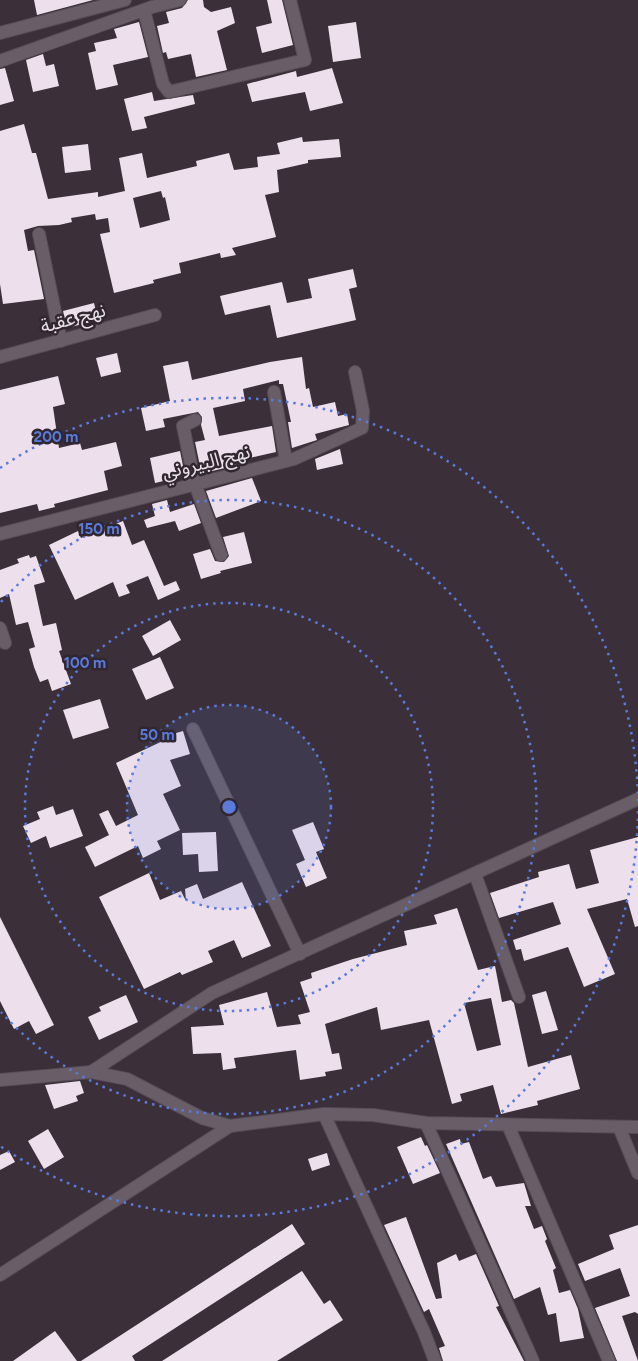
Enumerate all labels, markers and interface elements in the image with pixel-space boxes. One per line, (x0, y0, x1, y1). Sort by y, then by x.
street label: نهج عقبة (38, 298, 109, 341)
text: 200 m (34, 428, 78, 446)
street label: نهج البيروني (160, 440, 253, 487)
text: 150 m (78, 520, 120, 538)
text: 100 m (64, 654, 106, 672)
text: 50 m (139, 726, 175, 744)
centre of rings (220, 798, 238, 816)

